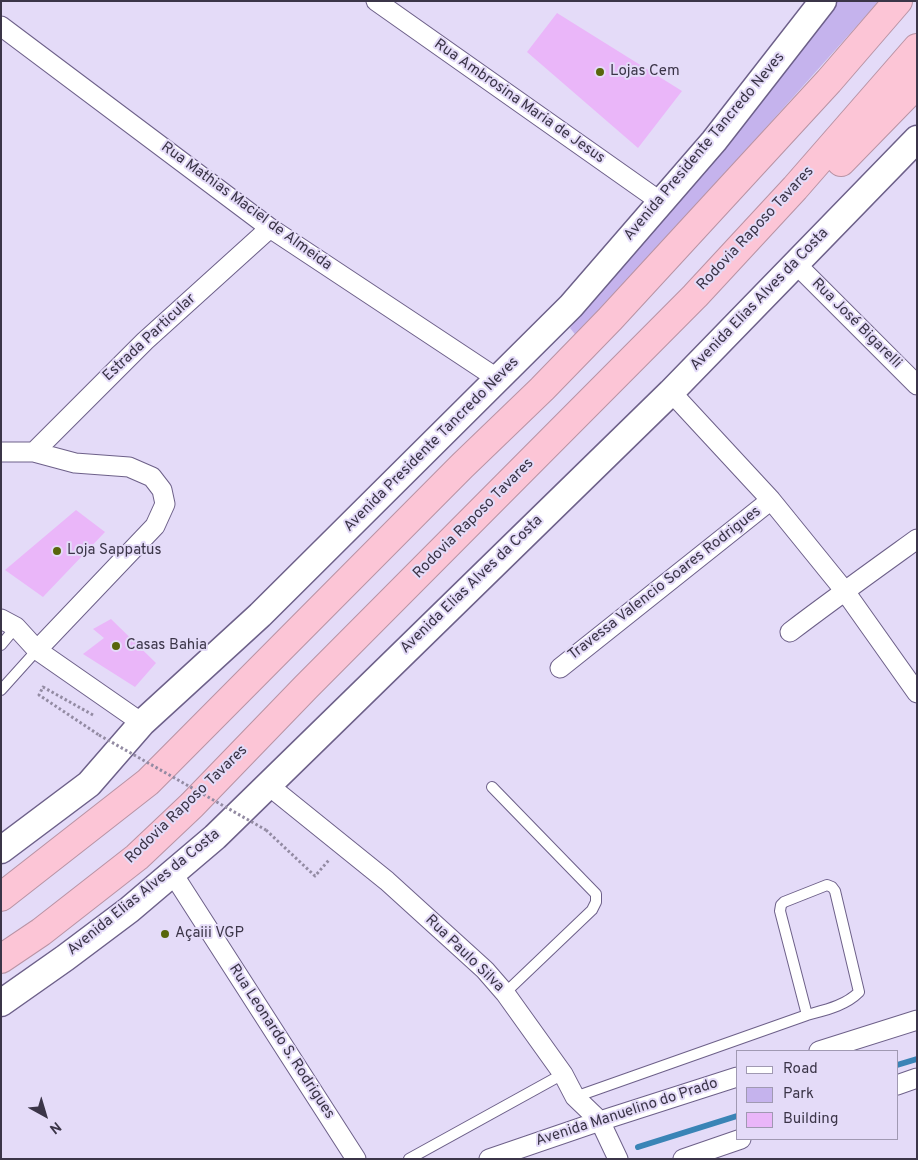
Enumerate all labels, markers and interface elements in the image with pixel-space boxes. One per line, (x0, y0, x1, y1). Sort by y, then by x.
street label: Rua Ambrosina Maria de Jesus (430, 36, 608, 168)
street label: Avenida Presidente Tancredo Neves (621, 49, 789, 245)
place label: Lojas Cem (610, 63, 680, 81)
marker: Lojas Cem (594, 66, 606, 78)
street label: Rua Mathias Maciel de Almeida (157, 139, 335, 275)
street label: Rodovia Raposo Tavares (694, 163, 818, 295)
street label: Avenida Elias Alves da Costa (687, 225, 833, 375)
street label: Rua José Bigarelli (807, 275, 905, 373)
street label: Estrada Particular (100, 290, 200, 386)
street label: Avenida Presidente Tancredo Neves (341, 354, 523, 536)
street label: Rodovia Raposo Tavares (410, 455, 538, 583)
street label: Travessa Valencio Soares Rodrigues (565, 503, 765, 665)
street label: Avenida Elias Alves da Costa (397, 512, 547, 658)
place label: Loja Sappatus (67, 542, 162, 560)
marker: Loja Sappatus (51, 545, 63, 557)
place label: Casas Bahia (126, 637, 207, 655)
marker: Casas Bahia (110, 640, 122, 652)
street label: Rodovia Raposo Tavares (122, 742, 252, 868)
street label: Avenida Elias Alves da Costa (64, 826, 224, 960)
street label: Rua Paulo Silva (421, 912, 507, 996)
place label: Açaiii VGP (175, 925, 244, 943)
marker: Açaiii VGP (159, 928, 171, 940)
street label: Rua Leonardo S. Rodrigues (224, 961, 338, 1123)
legend (736, 1050, 898, 1140)
text: Road (783, 1060, 818, 1079)
street label: Avenida Manuelino do Prado (534, 1075, 720, 1151)
text: Park (783, 1085, 814, 1104)
north arrow (20, 1090, 70, 1140)
text: Building (783, 1110, 838, 1129)
text: N (45, 1117, 64, 1137)

